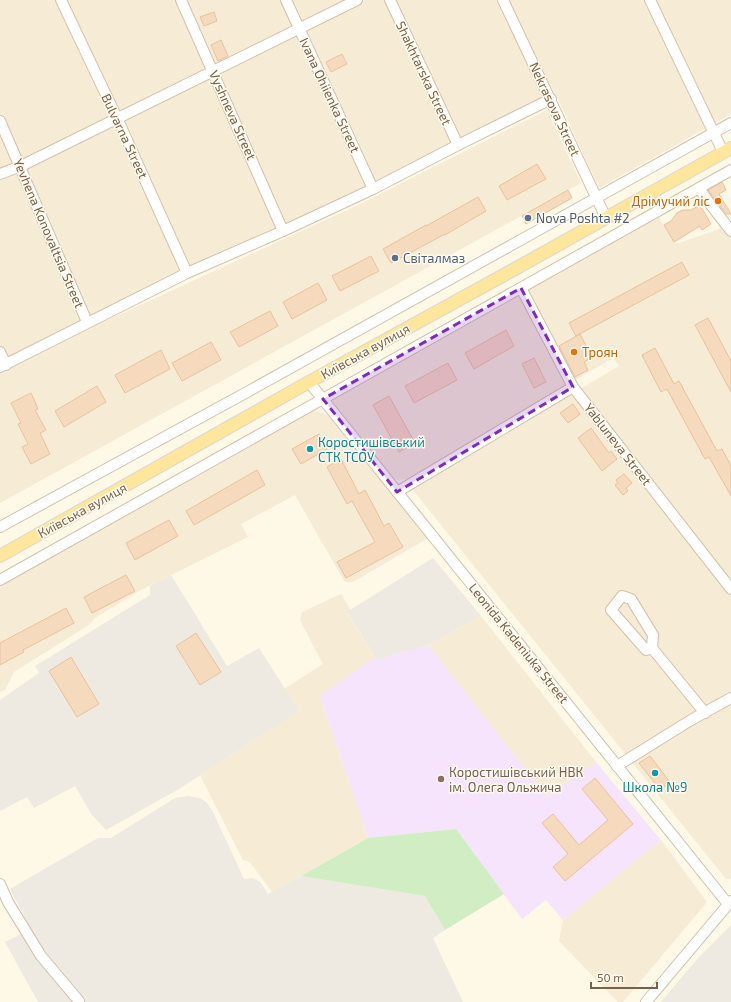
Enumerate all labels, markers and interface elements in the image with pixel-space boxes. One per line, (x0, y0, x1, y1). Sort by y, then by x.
street label: Shakhtarska Street (393, 18, 455, 128)
street label: Ivana Ohiienka Street (296, 35, 364, 155)
street label: Nekrasova Street (526, 59, 584, 159)
street label: Vyshneva Street (206, 68, 260, 162)
street label: Bulvarna Street (98, 91, 152, 181)
street label: Yevhena Konovaltsia Street (10, 156, 88, 310)
place label: Дрімучий ліс (631, 193, 710, 209)
marker: Дрімучий ліс (713, 196, 723, 206)
place label: Nova Poshta #2 (536, 210, 630, 226)
marker: Nova Poshta #2 (523, 213, 533, 223)
place label: Світалмаз (403, 250, 465, 266)
marker: Світалмаз (390, 253, 400, 263)
street label: Київська вулиця (318, 320, 412, 382)
place label: Троян (582, 344, 618, 360)
marker: Троян (569, 347, 579, 357)
street label: Yabluneva Street (581, 400, 655, 488)
place label: Коростишівський СТК ТСОУ (318, 434, 425, 465)
marker: Коростишівський СТК ТСОУ (305, 444, 315, 454)
street label: Київська вулиця (35, 479, 129, 541)
street label: Leonida Kadeniuka Street (466, 580, 572, 706)
place label: Коростишівський НВК ім. Олега Ольжича (449, 764, 583, 795)
marker: Школа №9 (650, 768, 660, 778)
marker: Коростишівський НВК ім. Олега Ольжича (436, 774, 446, 784)
place label: Школа №9 (622, 779, 688, 795)
scale bar (591, 964, 657, 990)
text: 50 m (597, 970, 624, 984)

